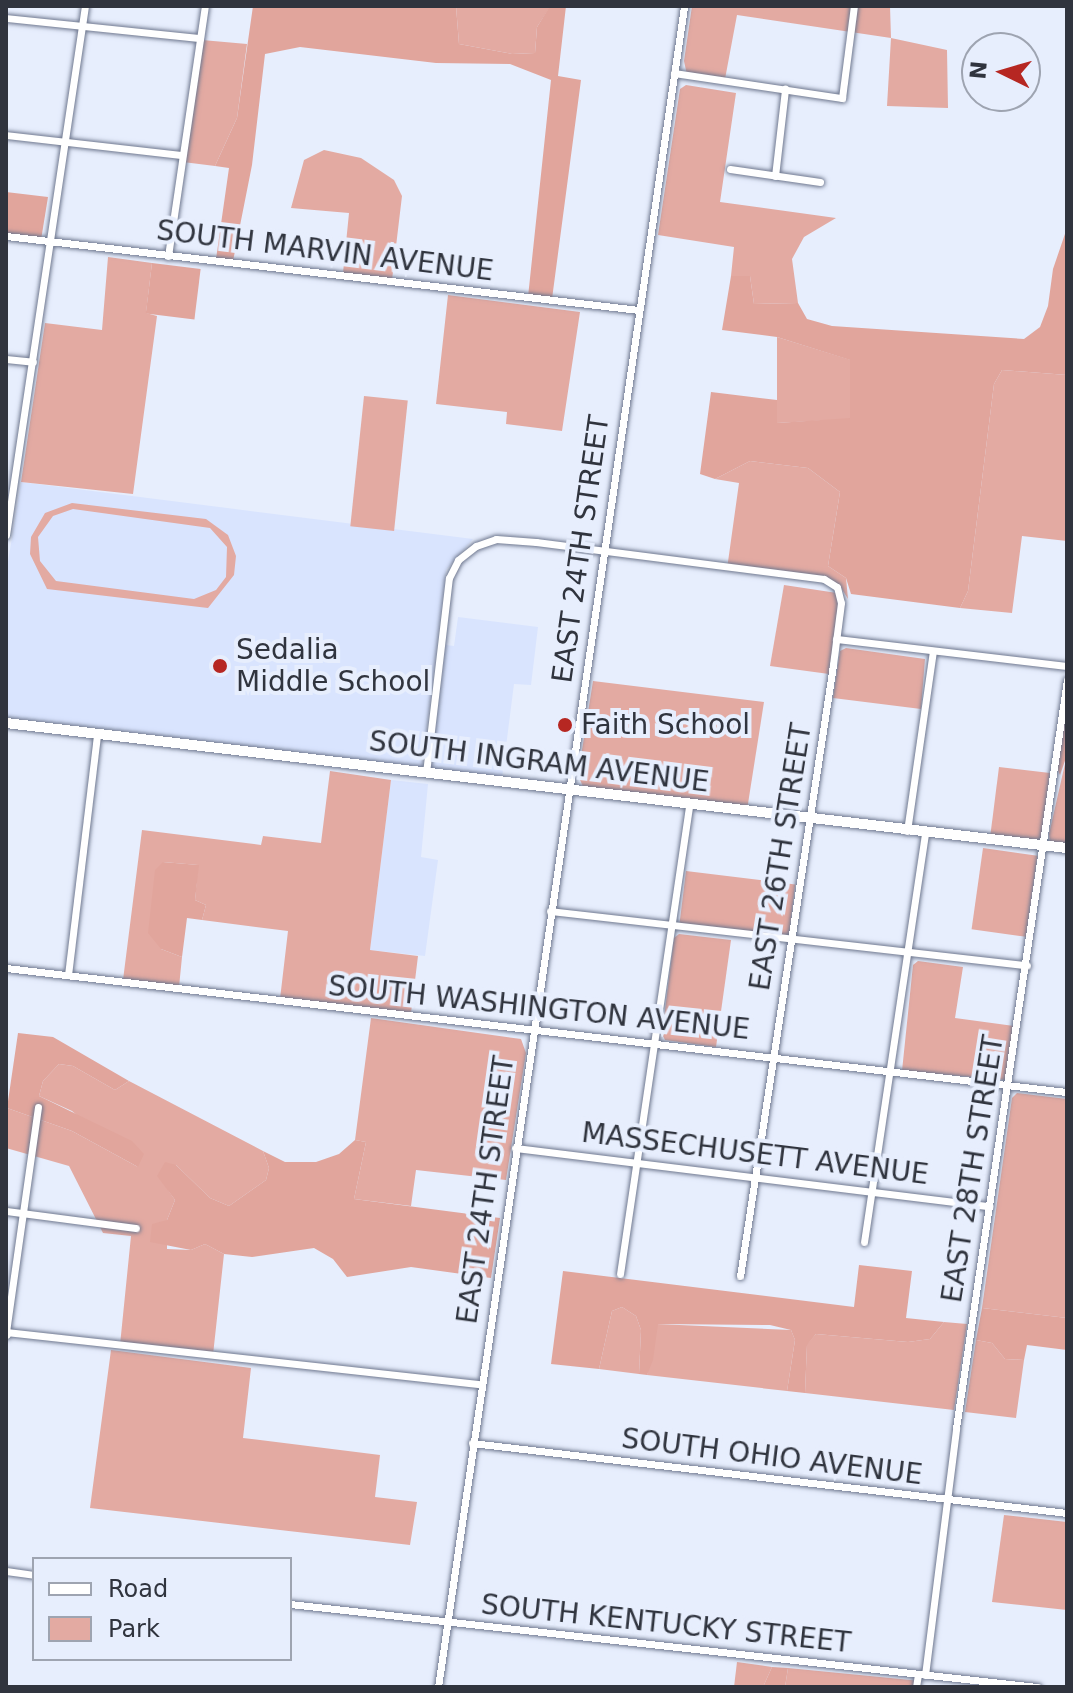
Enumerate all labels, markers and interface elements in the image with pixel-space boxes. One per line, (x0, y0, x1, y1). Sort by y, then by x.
north arrow (961, 32, 1041, 112)
text: N (965, 60, 992, 80)
street label: SOUTH MARVIN AVENUE (155, 214, 495, 288)
street label: EAST 24TH STREET (546, 413, 616, 685)
place label: Sedalia Middle School (236, 633, 430, 699)
marker: Sedalia Middle School (211, 657, 229, 675)
place label: Faith School (581, 708, 750, 742)
marker: Faith School (556, 716, 574, 734)
street label: EAST 26TH STREET (743, 721, 819, 993)
street label: SOUTH INGRAM AVENUE (367, 724, 711, 800)
street label: SOUTH WASHINGTON AVENUE (327, 969, 751, 1047)
street label: EAST 28TH STREET (935, 1033, 1011, 1305)
street label: EAST 24TH STREET (451, 1054, 521, 1326)
street label: MASSECHUSETT AVENUE (580, 1116, 930, 1192)
street label: SOUTH OHIO AVENUE (620, 1422, 924, 1492)
legend (32, 1557, 292, 1661)
text: Road (108, 1575, 168, 1603)
street label: SOUTH KENTUCKY STREET (479, 1588, 853, 1660)
text: Park (108, 1615, 160, 1643)

